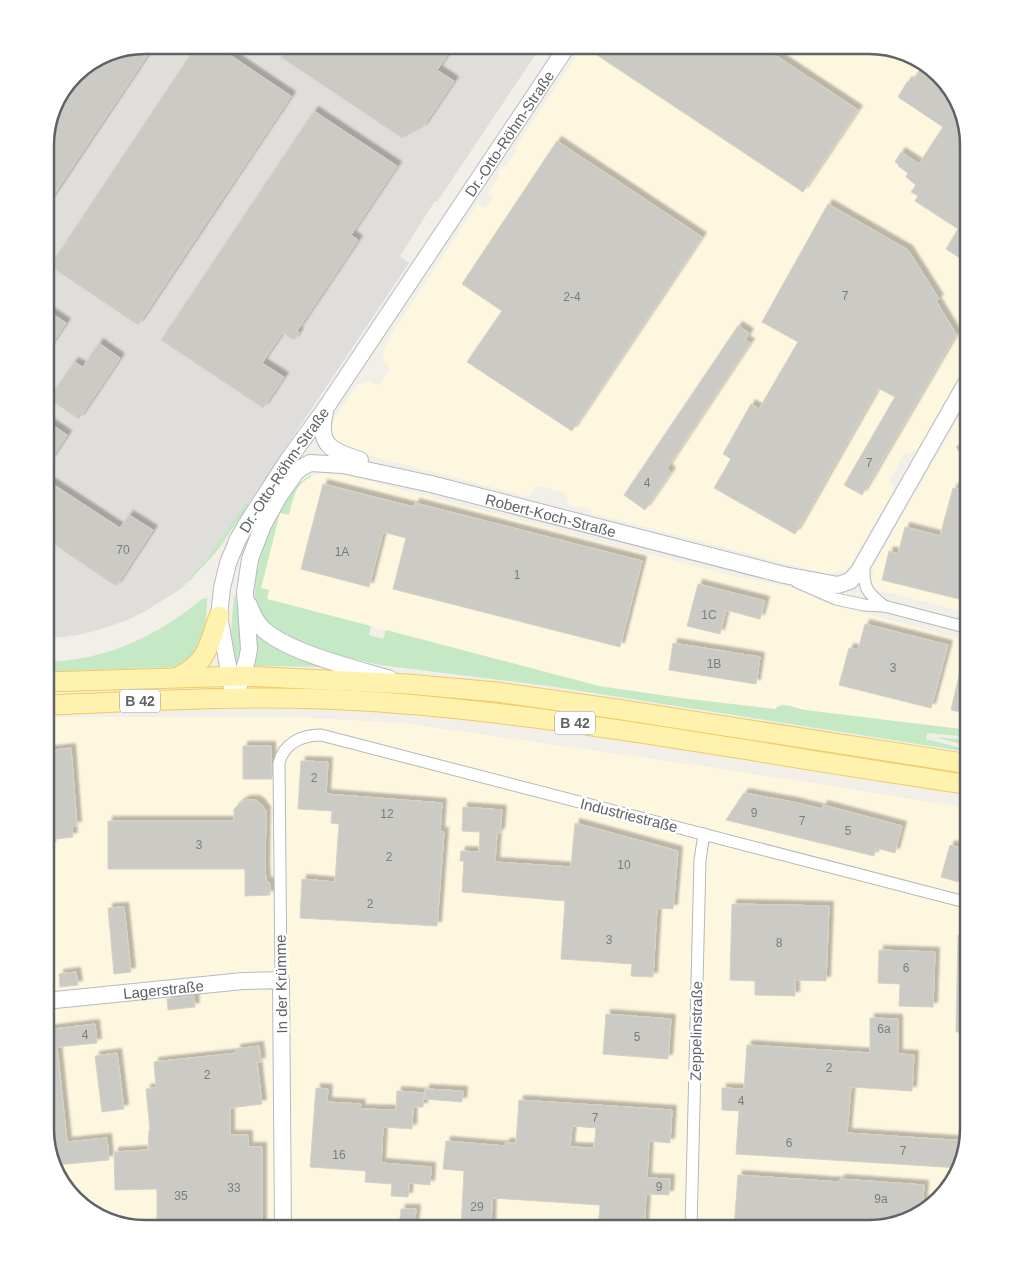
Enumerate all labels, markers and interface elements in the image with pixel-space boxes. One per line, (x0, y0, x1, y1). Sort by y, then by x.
street label: Dr.-Otto-Röhm-Straße (461, 67, 557, 199)
house number: 7 (842, 289, 849, 303)
house number: 2-4 (563, 290, 581, 304)
street label: Dr.-Otto-Röhm-Straße (235, 404, 332, 535)
house number: 7 (866, 456, 873, 470)
house number: 4 (644, 476, 651, 490)
street label: Robert-Koch-Straße (484, 490, 618, 540)
house number: 70 (116, 543, 130, 557)
house number: 1A (335, 545, 349, 559)
house number: 1 (514, 568, 521, 582)
house number: 1C (701, 608, 717, 622)
house number: 1B (707, 657, 721, 671)
house number: 3 (890, 661, 897, 675)
road number: B 42 (120, 689, 160, 712)
road number: B 42 (555, 711, 595, 734)
house number: 2 (311, 771, 318, 785)
street label: Industriestraße (578, 795, 680, 835)
house number: 9 (751, 806, 758, 820)
house number: 12 (380, 807, 394, 821)
house number: 7 (799, 814, 806, 828)
house number: 5 (845, 824, 852, 838)
house number: 3 (196, 838, 203, 852)
house number: 2 (386, 850, 393, 864)
house number: 10 (617, 858, 631, 872)
house number: 2 (367, 897, 374, 911)
house number: 3 (606, 933, 613, 947)
street label: In der Krümme (272, 934, 290, 1034)
house number: 8 (776, 936, 783, 950)
house number: 6 (903, 961, 910, 975)
street label: Lagerstraße (122, 977, 205, 1002)
street label: Zeppelinstraße (687, 981, 705, 1081)
house number: 6a (877, 1022, 891, 1036)
house number: 4 (82, 1028, 89, 1042)
house number: 5 (634, 1030, 641, 1044)
house number: 2 (826, 1061, 833, 1075)
house number: 2 (204, 1068, 211, 1082)
house number: 4 (738, 1094, 745, 1108)
house number: 7 (592, 1111, 599, 1125)
house number: 6 (786, 1136, 793, 1150)
house number: 7 (900, 1144, 907, 1158)
house number: 16 (332, 1148, 346, 1162)
house number: 9 (656, 1180, 663, 1194)
house number: 33 (227, 1181, 241, 1195)
house number: 35 (174, 1189, 188, 1203)
house number: 9a (874, 1192, 888, 1206)
house number: 29 (470, 1200, 484, 1214)

